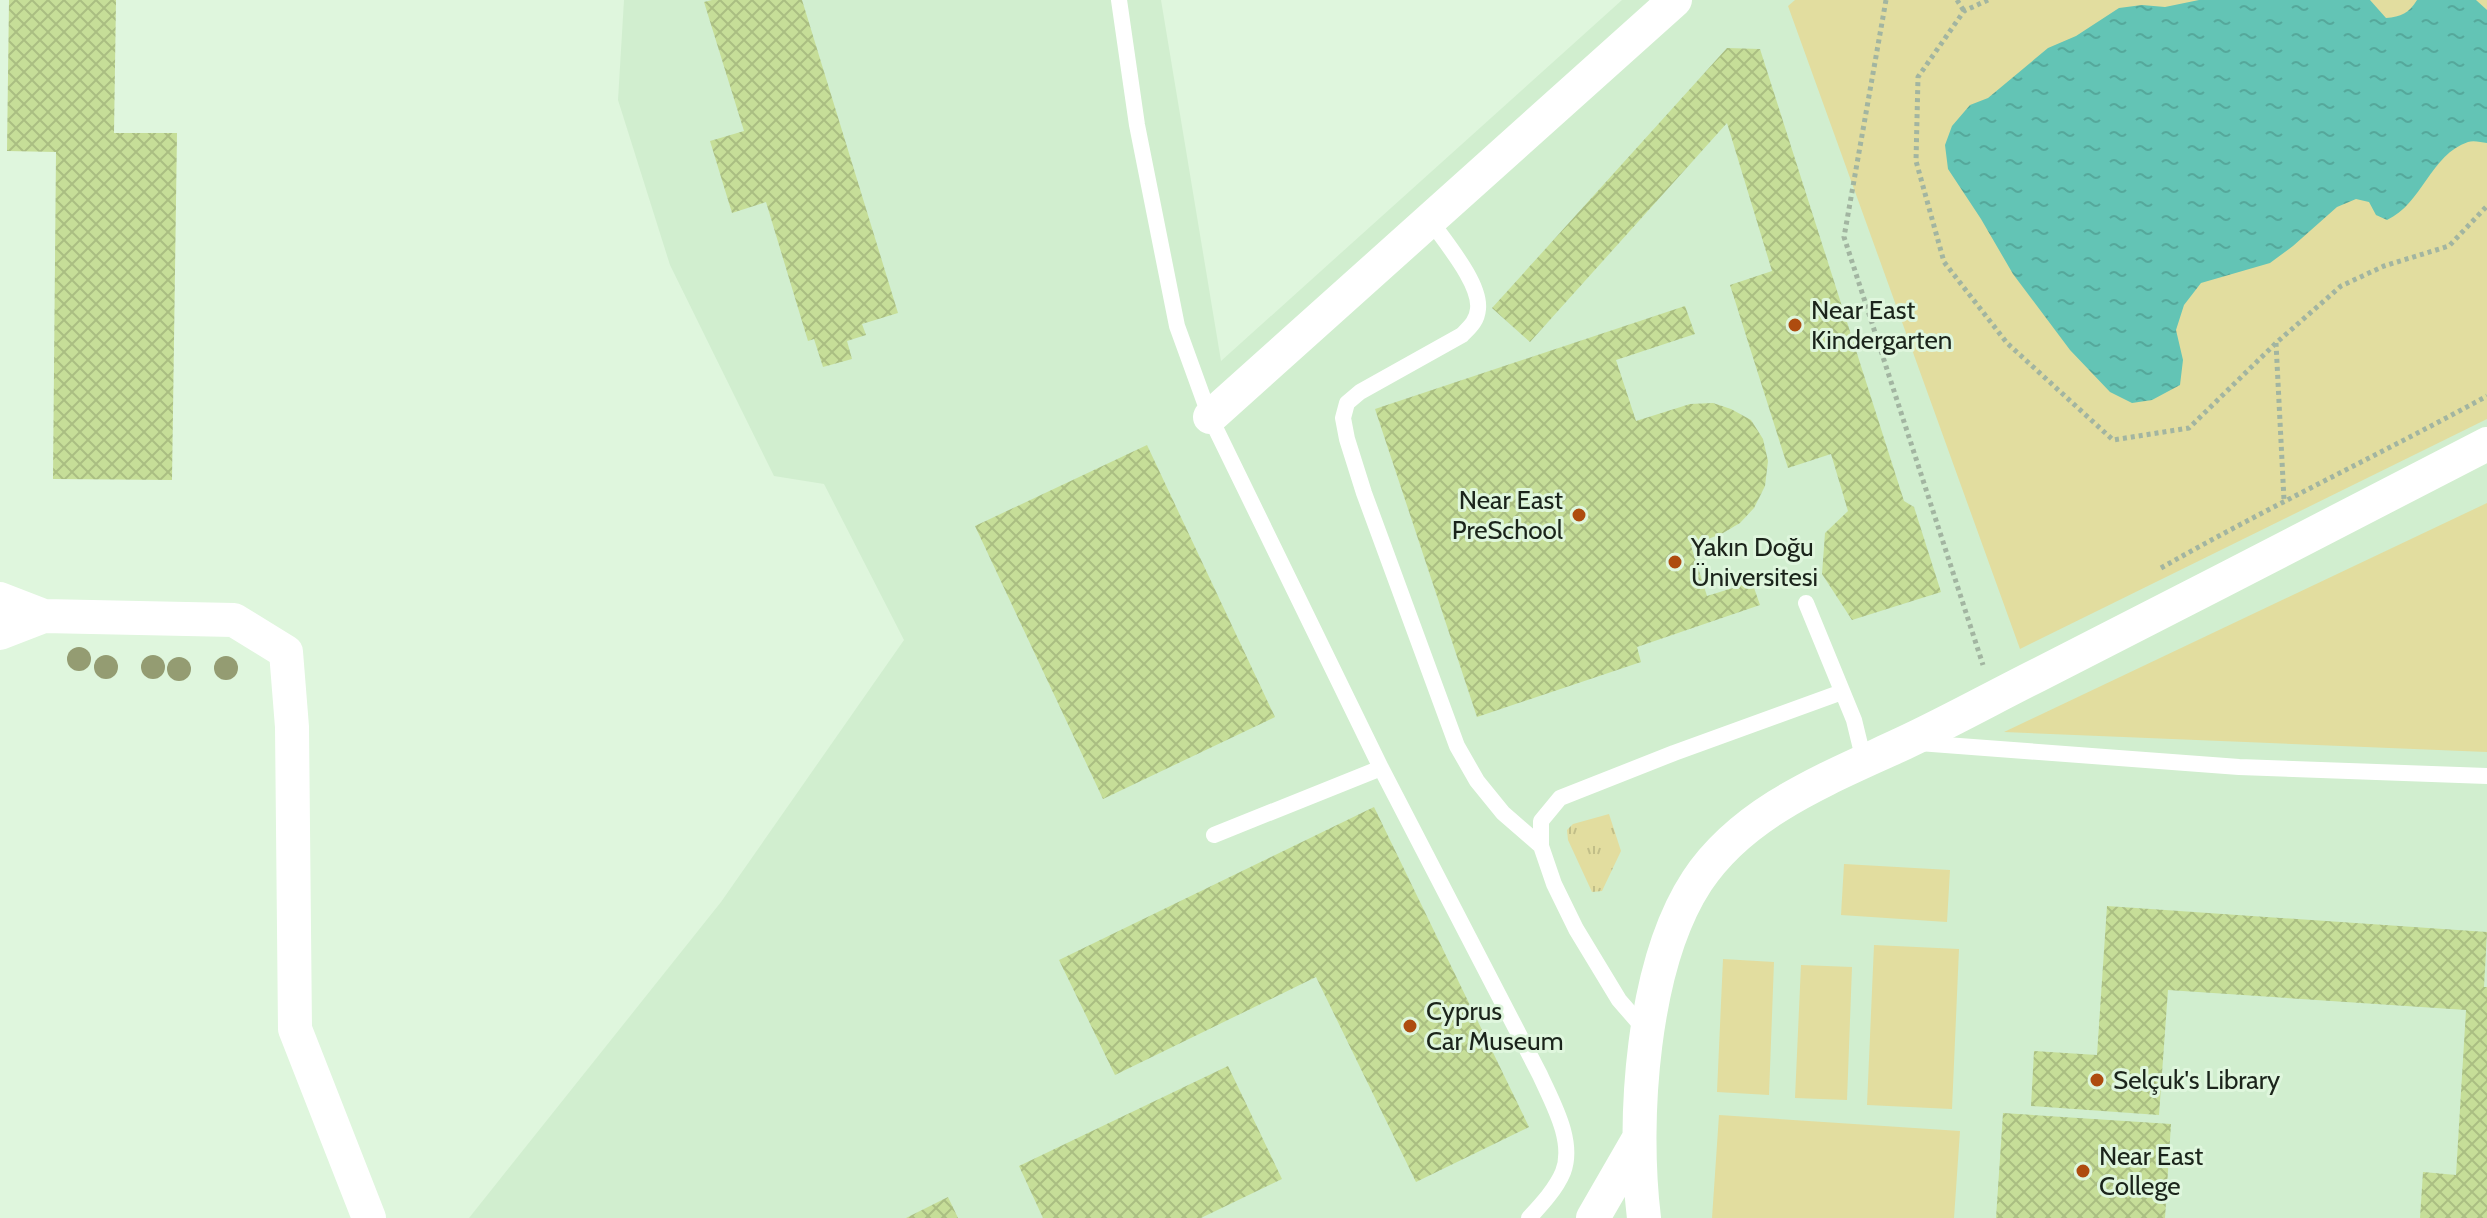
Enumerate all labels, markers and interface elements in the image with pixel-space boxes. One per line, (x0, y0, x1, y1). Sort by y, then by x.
place label: Near East Kindergarten (1811, 294, 1952, 356)
marker: Near East Kindergarten (1786, 316, 1804, 334)
place label: Near East PreSchool (1452, 484, 1563, 546)
marker: Near East PreSchool (1570, 506, 1588, 524)
place label: Yakın Doğu Üniversitesi (1690, 531, 1818, 593)
marker: Yakın Doğu Üniversitesi (1666, 553, 1684, 571)
place label: Cyprus Car Museum (1426, 995, 1564, 1057)
marker: Cyprus Car Museum (1401, 1017, 1419, 1035)
place label: Selçuk's Library (2113, 1064, 2280, 1096)
marker: Selçuk's Library (2088, 1071, 2106, 1089)
place label: Near East College (2099, 1140, 2203, 1202)
marker: Near East College (2074, 1162, 2092, 1180)

